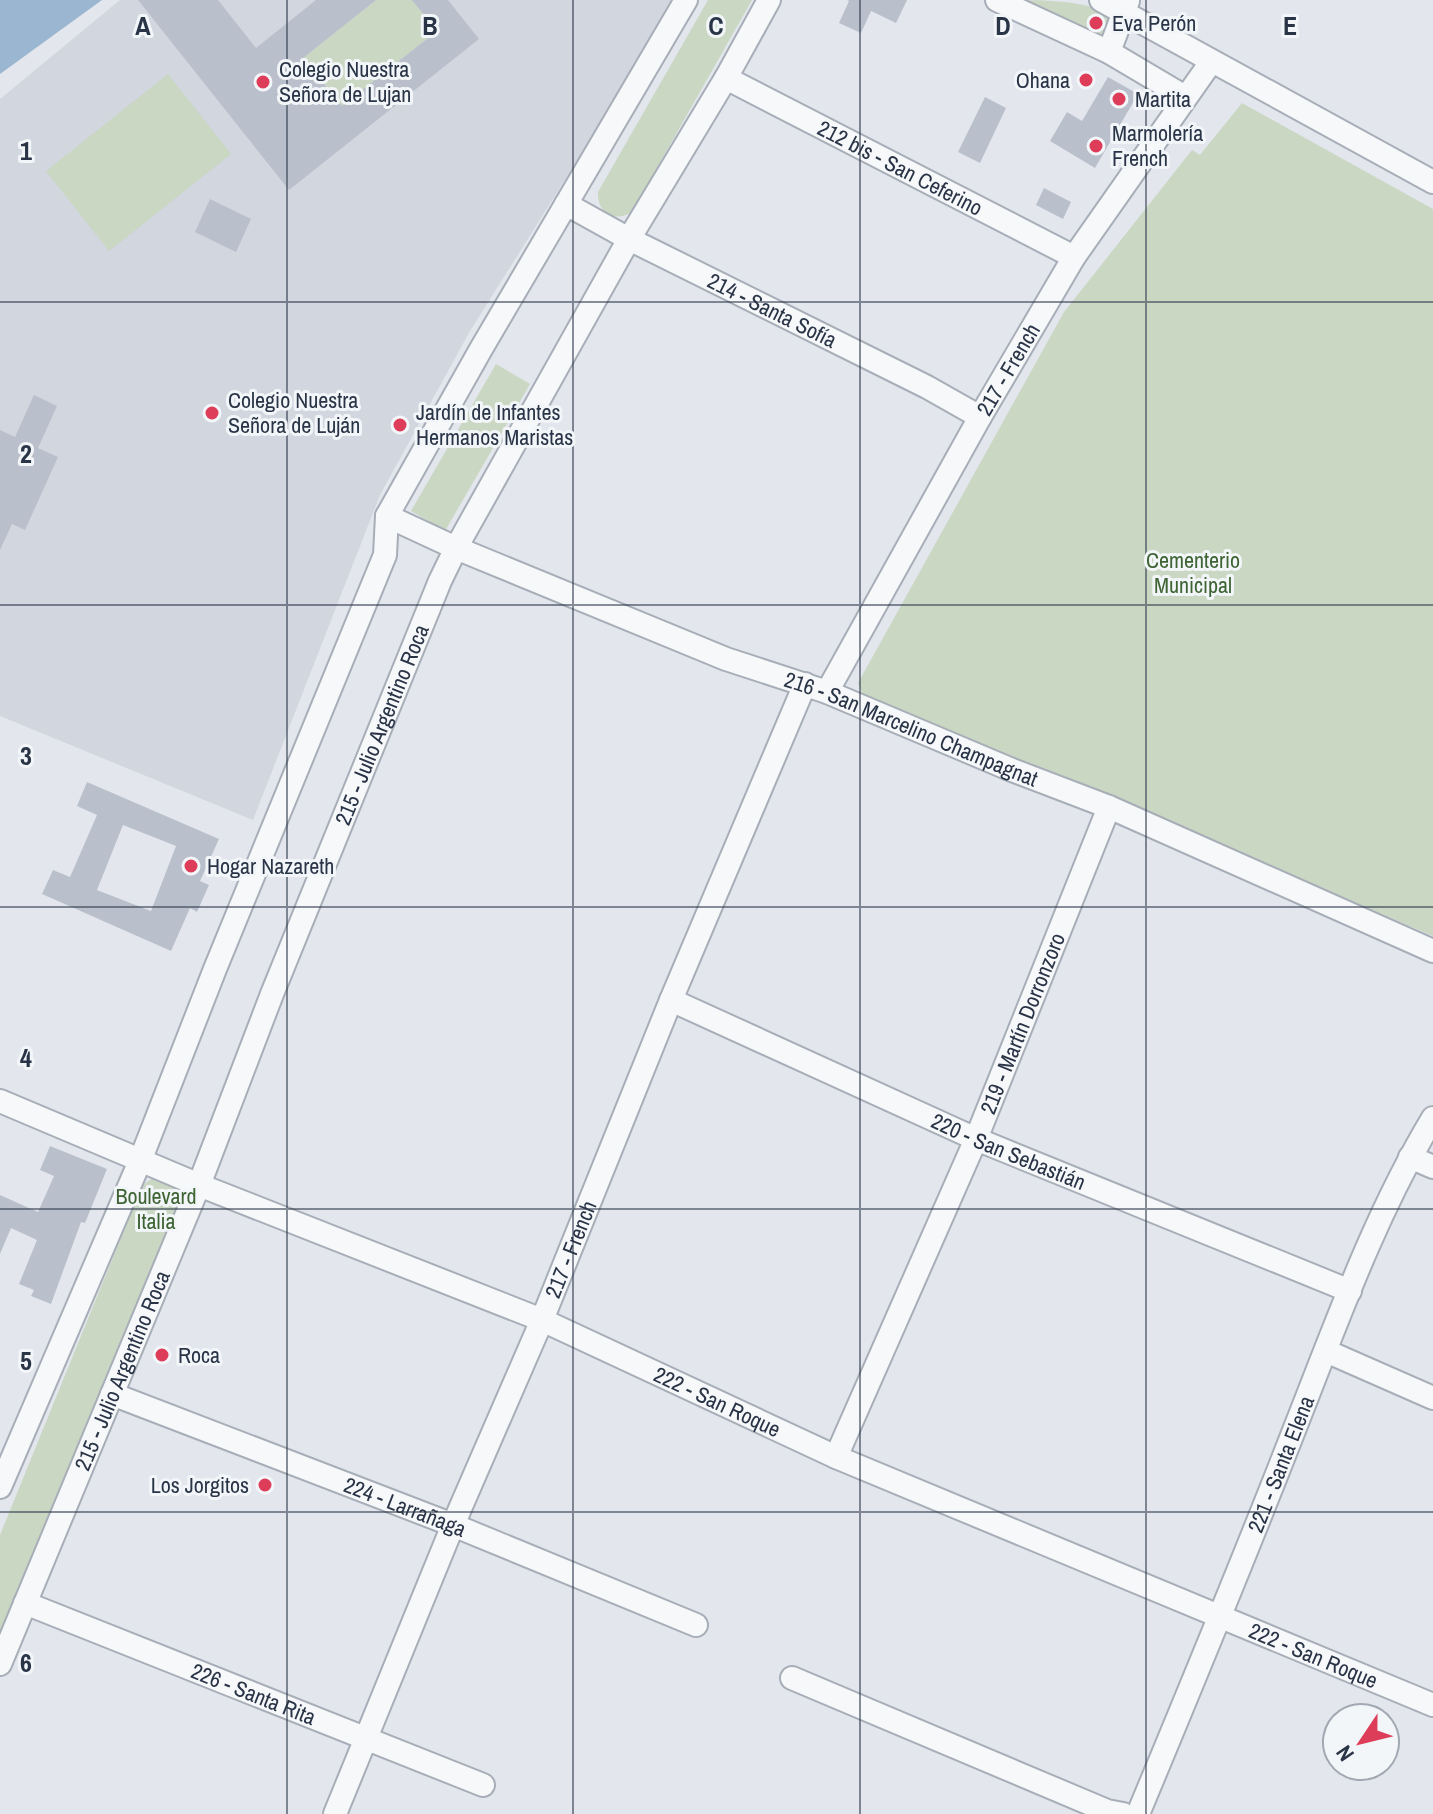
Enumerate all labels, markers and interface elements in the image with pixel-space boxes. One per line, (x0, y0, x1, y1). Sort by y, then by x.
text: A (135, 8, 151, 43)
text: B (422, 8, 438, 43)
text: C (708, 8, 724, 43)
text: D (995, 8, 1011, 43)
place label: Eva Perón (1112, 8, 1196, 38)
text: E (1283, 8, 1297, 43)
marker: Eva Perón (1087, 14, 1105, 32)
place label: Colegio Nuestra Señora de Lujan (279, 54, 411, 109)
place label: Ohana (1016, 65, 1070, 95)
marker: Ohana (1077, 71, 1095, 89)
marker: Colegio Nuestra Señora de Lujan (254, 73, 272, 91)
place label: Martita (1135, 84, 1191, 114)
marker: Martita (1110, 90, 1128, 108)
street label: 212 bis - San Ceferino (813, 113, 988, 223)
place label: Marmolería French (1112, 118, 1203, 173)
text: 1 (20, 133, 32, 168)
marker: Marmolería French (1087, 137, 1105, 155)
street label: 214 - Santa Sofía (703, 265, 842, 355)
street label: 217 - French (969, 318, 1047, 421)
place label: Colegio Nuestra Señora de Luján (228, 385, 360, 440)
place label: Jardín de Infantes Hermanos Maristas (416, 397, 573, 452)
marker: Colegio Nuestra Señora de Luján (203, 404, 221, 422)
marker: Jardín de Infantes Hermanos Maristas (391, 416, 409, 434)
text: 2 (20, 436, 32, 471)
park label: Cementerio Municipal (1146, 545, 1240, 600)
street label: 215 - Julio Argentino Roca (327, 620, 436, 829)
street label: 216 - San Marcelino Champagnat (781, 664, 1042, 793)
text: 3 (20, 738, 32, 773)
place label: Hogar Nazareth (207, 851, 334, 881)
marker: Hogar Nazareth (182, 857, 200, 875)
street label: 219 - Martín Dorronzoro (973, 928, 1072, 1118)
text: 4 (20, 1040, 32, 1075)
street label: 220 - San Sebastián (926, 1106, 1090, 1197)
park label: Boulevard Italia (115, 1181, 197, 1236)
street label: 217 - French (537, 1196, 604, 1302)
street label: 215 - Julio Argentino Roca (67, 1266, 177, 1475)
place label: Roca (178, 1340, 220, 1370)
text: 5 (20, 1343, 32, 1378)
marker: Roca (153, 1346, 171, 1364)
street label: 222 - San Roque (649, 1359, 786, 1444)
street label: 221 - Santa Elena (1240, 1391, 1321, 1537)
place label: Los Jorgitos (151, 1470, 249, 1500)
street label: 224 - Larrañaga (340, 1470, 471, 1544)
marker: Los Jorgitos (256, 1476, 274, 1494)
street label: 222 - San Roque (1245, 1615, 1382, 1695)
text: 6 (20, 1645, 32, 1680)
street label: 226 - Santa Rita (187, 1656, 320, 1732)
north arrow (1321, 1702, 1401, 1782)
text: N (1329, 1740, 1361, 1767)

